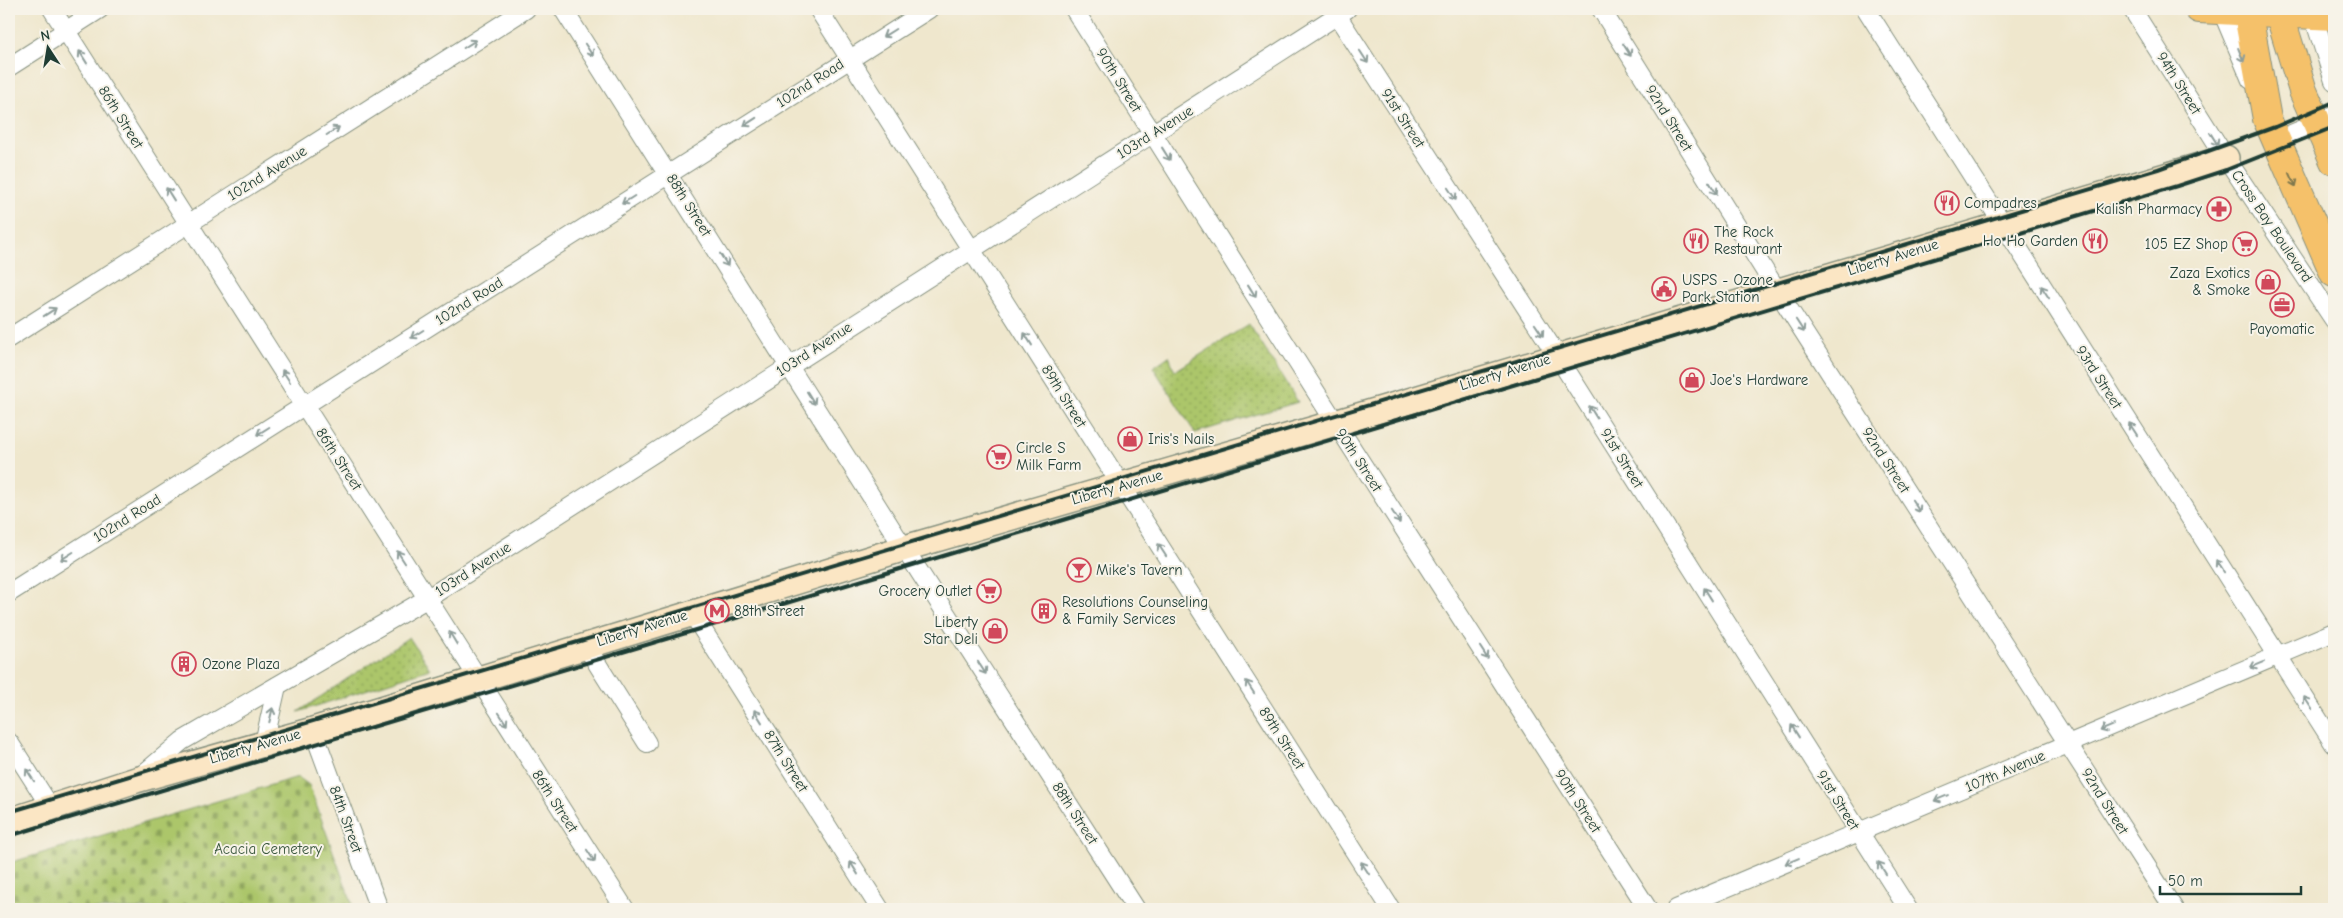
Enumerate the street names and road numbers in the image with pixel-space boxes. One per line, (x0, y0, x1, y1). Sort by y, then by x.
street label: 90th Street (1092, 45, 1146, 116)
street label: 94th Street (2153, 48, 2206, 118)
street label: 102nd Road (773, 55, 847, 111)
street label: 86th Street (95, 82, 148, 152)
street label: 92nd Street (1642, 82, 1697, 155)
street label: 91st Street (1377, 85, 1429, 152)
street label: 103rd Avenue (1113, 101, 1197, 163)
street label: 102nd Avenue (224, 141, 310, 204)
street label: Cross Bay Boulevard (2228, 166, 2316, 286)
street label: 88th Street (663, 170, 716, 240)
street label: Liberty Avenue (1845, 235, 1941, 279)
street label: 102nd Road (432, 273, 506, 329)
street label: 103rd Avenue (773, 318, 856, 380)
street label: 93rd Street (2072, 342, 2126, 413)
street label: Liberty Avenue (1457, 350, 1553, 394)
street label: 89th Street (1038, 361, 1091, 431)
street label: 86th Street (312, 424, 366, 494)
street label: 92nd Street (1858, 424, 1914, 497)
street label: 90th Street (1332, 425, 1387, 496)
street label: 91st Street (1597, 425, 1648, 492)
street label: Liberty Avenue (1069, 465, 1165, 509)
street label: 102nd Road (90, 490, 164, 546)
street label: 103rd Avenue (432, 538, 515, 600)
street label: Liberty Avenue (594, 606, 690, 650)
street label: 89th Street (1255, 703, 1309, 773)
street label: Liberty Avenue (207, 724, 303, 768)
street label: 87th Street (760, 727, 812, 796)
street label: 107th Avenue (1962, 746, 2048, 796)
street label: 92nd Street (2078, 765, 2133, 838)
street label: 86th Street (528, 766, 582, 836)
street label: 90th Street (1551, 766, 1606, 837)
street label: 91st Street (1813, 767, 1864, 834)
street label: 88th Street (1048, 779, 1102, 848)
street label: 84th Street (326, 783, 367, 856)

